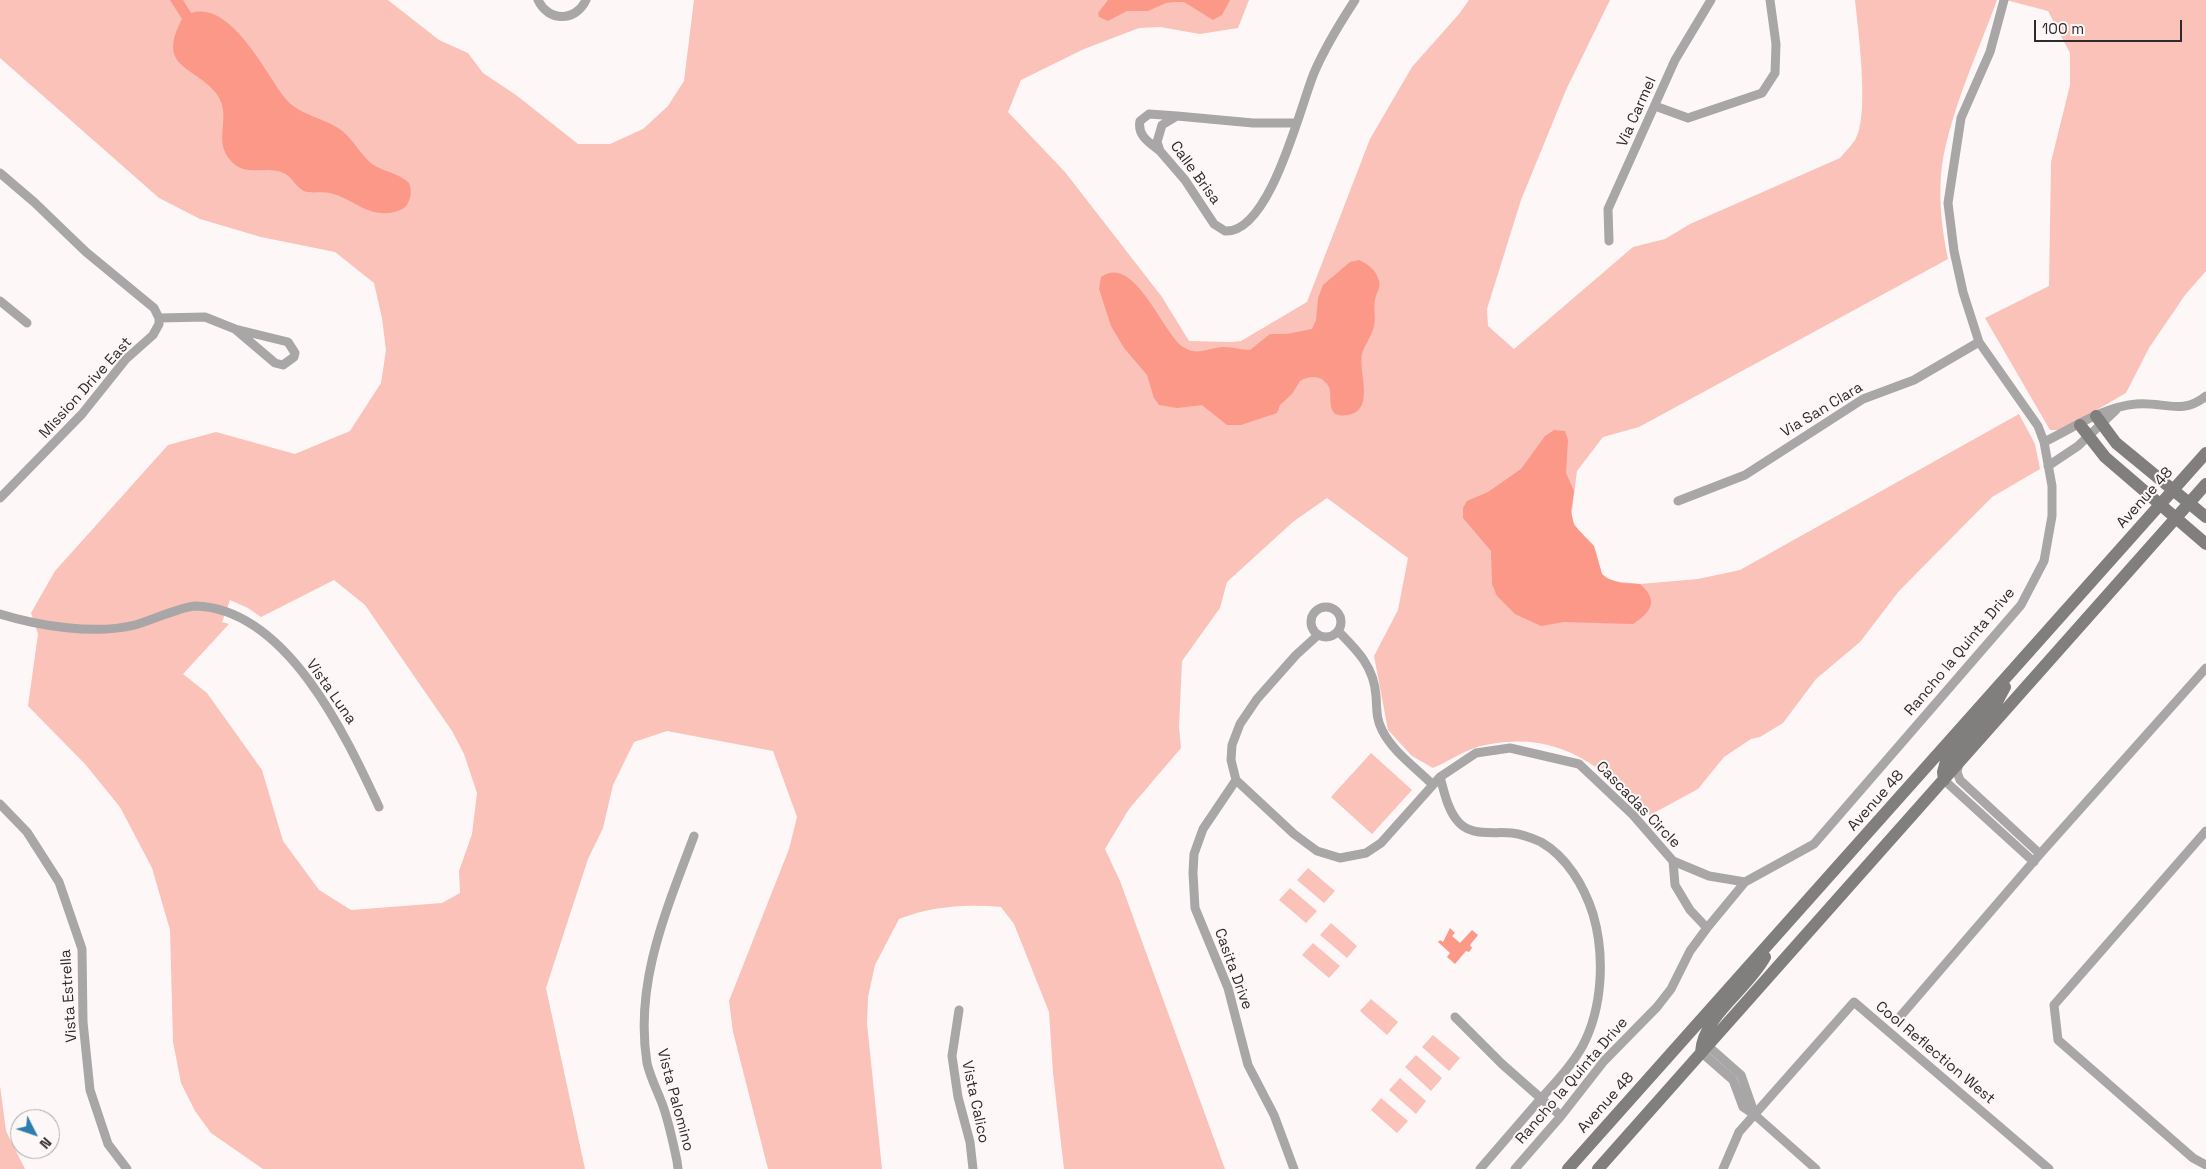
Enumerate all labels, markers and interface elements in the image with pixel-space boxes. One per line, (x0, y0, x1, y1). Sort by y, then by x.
scale bar (2036, 10, 2184, 42)
text: 100 m (2042, 19, 2084, 38)
street label: Via Carmel (1614, 74, 1660, 150)
street label: Calle Brisa (1166, 138, 1224, 208)
street label: Mission Drive East (36, 334, 136, 442)
street label: Via San Clara (1778, 379, 1866, 441)
street label: Avenue 48 (2113, 464, 2177, 532)
street label: Rancho la Quinta Drive (1901, 584, 2019, 720)
street label: Vista Luna (302, 656, 360, 728)
street label: Cascadas Circle (1592, 758, 1684, 852)
street label: Avenue 48 (1844, 767, 1908, 835)
street label: Casita Drive (1210, 926, 1256, 1012)
street label: Vista Estrella (57, 949, 81, 1043)
street label: Cool Reflection West (1872, 998, 1998, 1108)
street label: Rancho la Quinta Drive (1512, 1014, 1632, 1148)
street label: Vista Palomino (653, 1047, 697, 1153)
street label: Vista Calico (957, 1059, 993, 1145)
street label: Avenue 48 (1574, 1069, 1638, 1137)
north arrow (10, 1109, 60, 1159)
text: N (36, 1134, 55, 1153)

